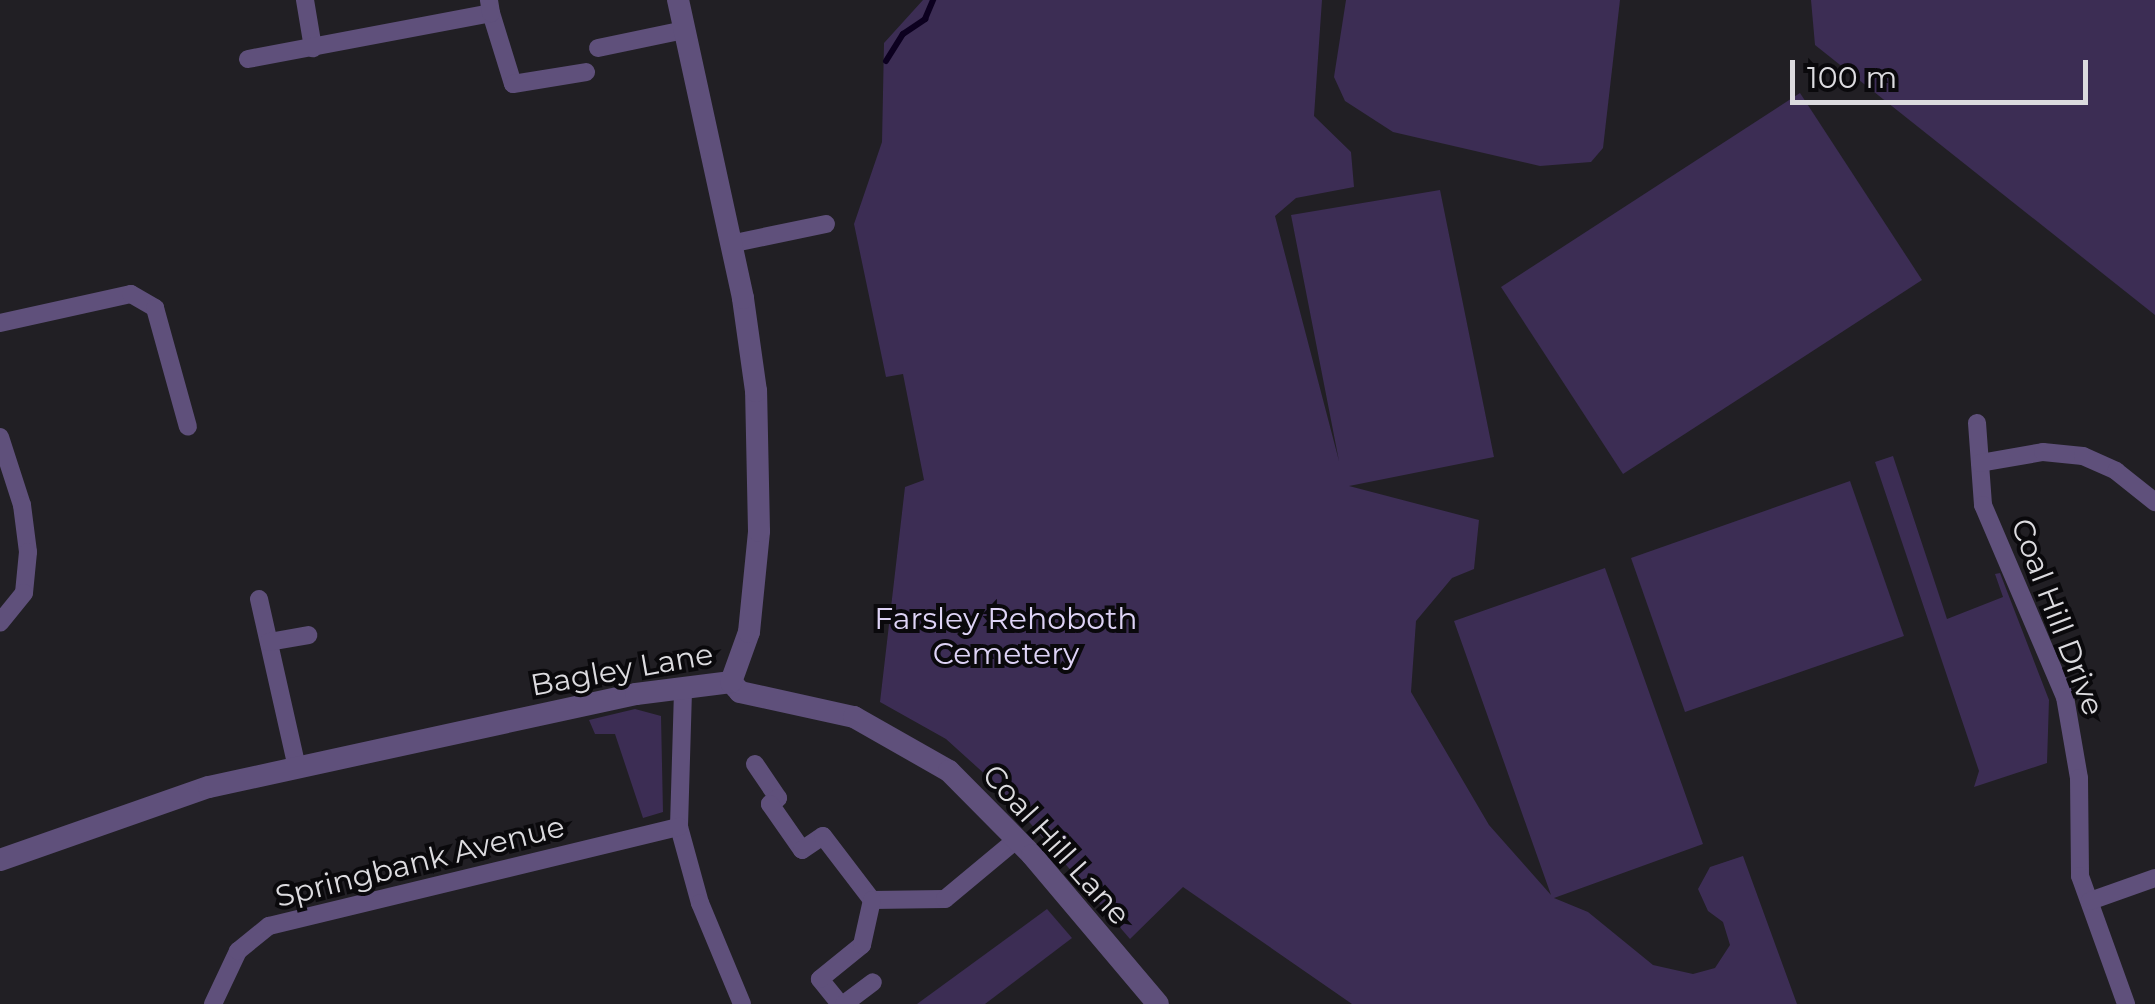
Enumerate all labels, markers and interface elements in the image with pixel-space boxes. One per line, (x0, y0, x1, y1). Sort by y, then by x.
scale bar (1795, 40, 2092, 102)
text: 100 m (1807, 59, 1897, 96)
street label: Coal Hill Drive (2003, 513, 2111, 721)
park label: Farsley Rehoboth Cemetery (874, 601, 1138, 672)
street label: Bagley Lane (528, 636, 716, 704)
street label: Coal Hill Lane (975, 757, 1137, 933)
street label: Springbank Avenue (272, 809, 568, 915)

